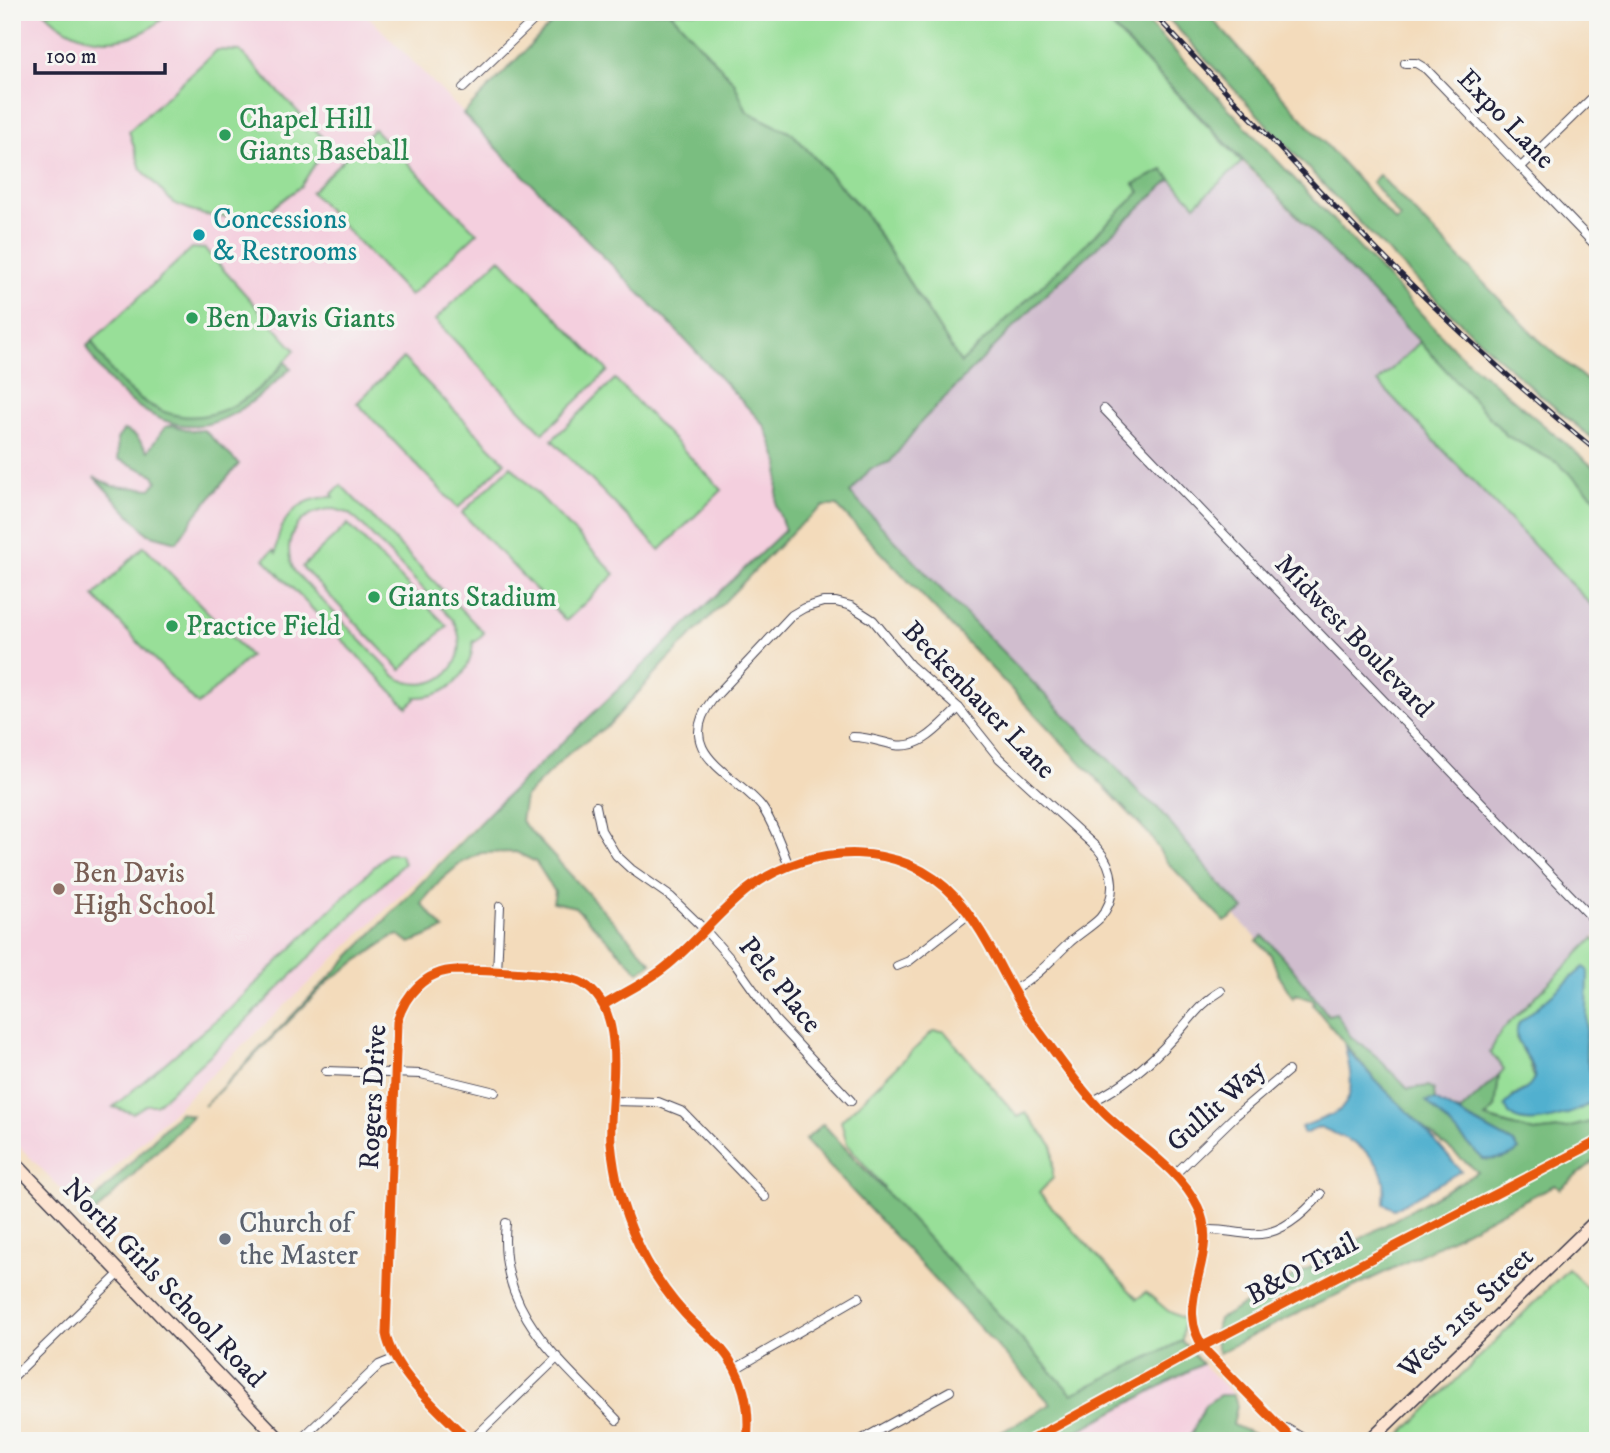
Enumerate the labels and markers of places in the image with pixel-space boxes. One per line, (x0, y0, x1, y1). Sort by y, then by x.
place label: Chapel Hill Giants Baseball (239, 102, 409, 169)
marker: Chapel Hill Giants Baseball (217, 127, 233, 143)
place label: Concessions & Restrooms (213, 202, 357, 269)
marker: Concessions & Restrooms (191, 227, 207, 243)
place label: Ben Davis Giants (206, 301, 395, 336)
marker: Ben Davis Giants (184, 310, 200, 326)
place label: Giants Stadium (388, 580, 557, 615)
marker: Giants Stadium (366, 589, 382, 605)
place label: Practice Field (186, 609, 341, 644)
marker: Practice Field (164, 618, 180, 634)
place label: Ben Davis High School (73, 856, 216, 923)
marker: Ben Davis High School (51, 881, 67, 897)
place label: Church of the Master (239, 1206, 359, 1273)
marker: Church of the Master (217, 1231, 233, 1247)

